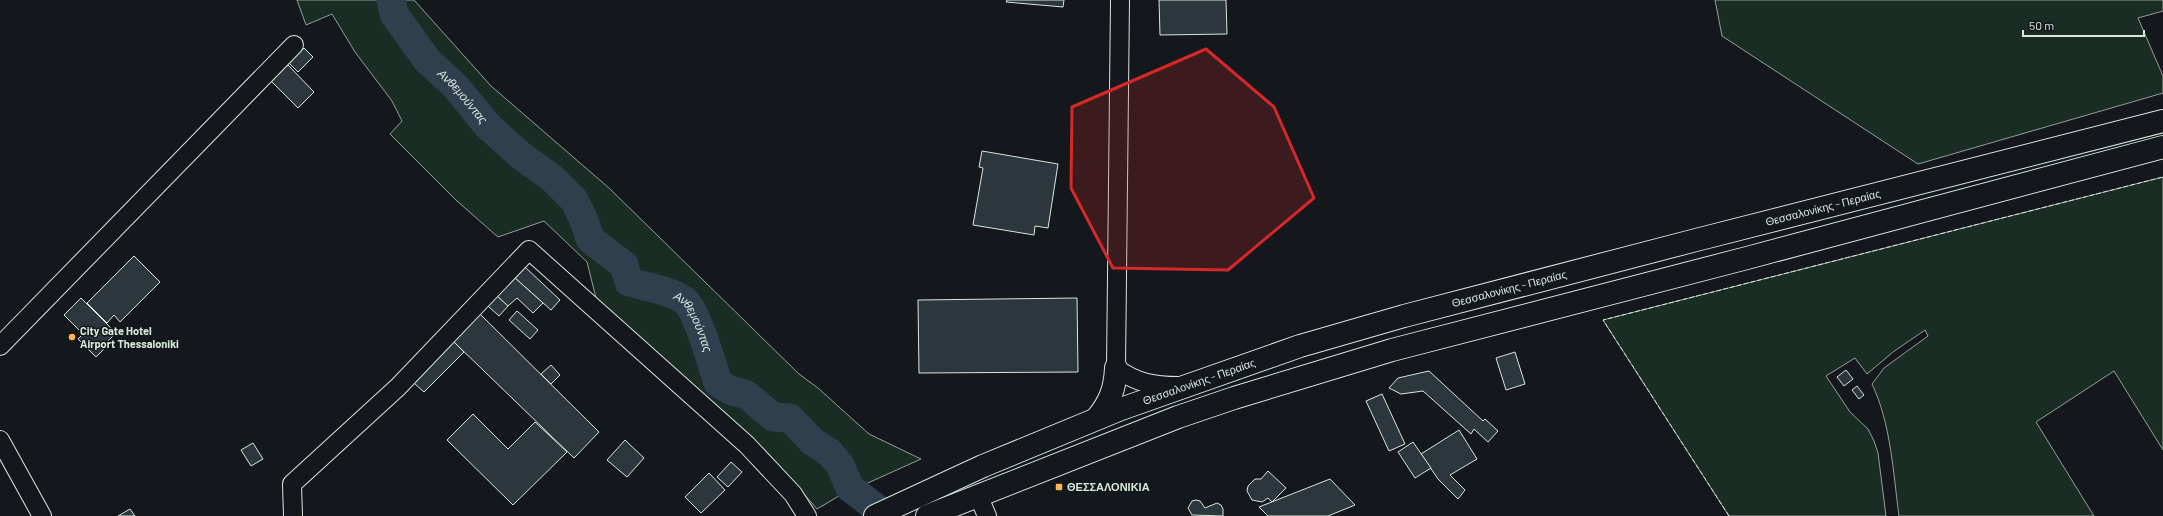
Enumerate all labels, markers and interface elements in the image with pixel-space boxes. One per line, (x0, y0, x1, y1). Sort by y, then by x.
scale bar (2023, 12, 2144, 38)
text: 50 m (2029, 18, 2054, 32)
water label: Ανθεμούντας (435, 65, 491, 127)
street label: Θεσσαλονίκης - Περαίας (1764, 186, 1882, 228)
street label: Θεσσαλονίκης - Περαίας (1450, 267, 1568, 309)
water label: Ανθεμούντας (671, 287, 716, 354)
place label: City Gate Hotel Airport Thessaloniki (80, 324, 179, 350)
marker: City Gate Hotel Airport Thessaloniki (67, 332, 77, 342)
street label: Θεσσαλονίκης - Περαίας (1141, 355, 1257, 407)
place label: ΘΕΣΣΑΛΟΝΙΚΙΑ (1067, 480, 1150, 493)
marker: ΘΕΣΣΑΛΟΝΙΚΙΑ (1054, 482, 1064, 492)

